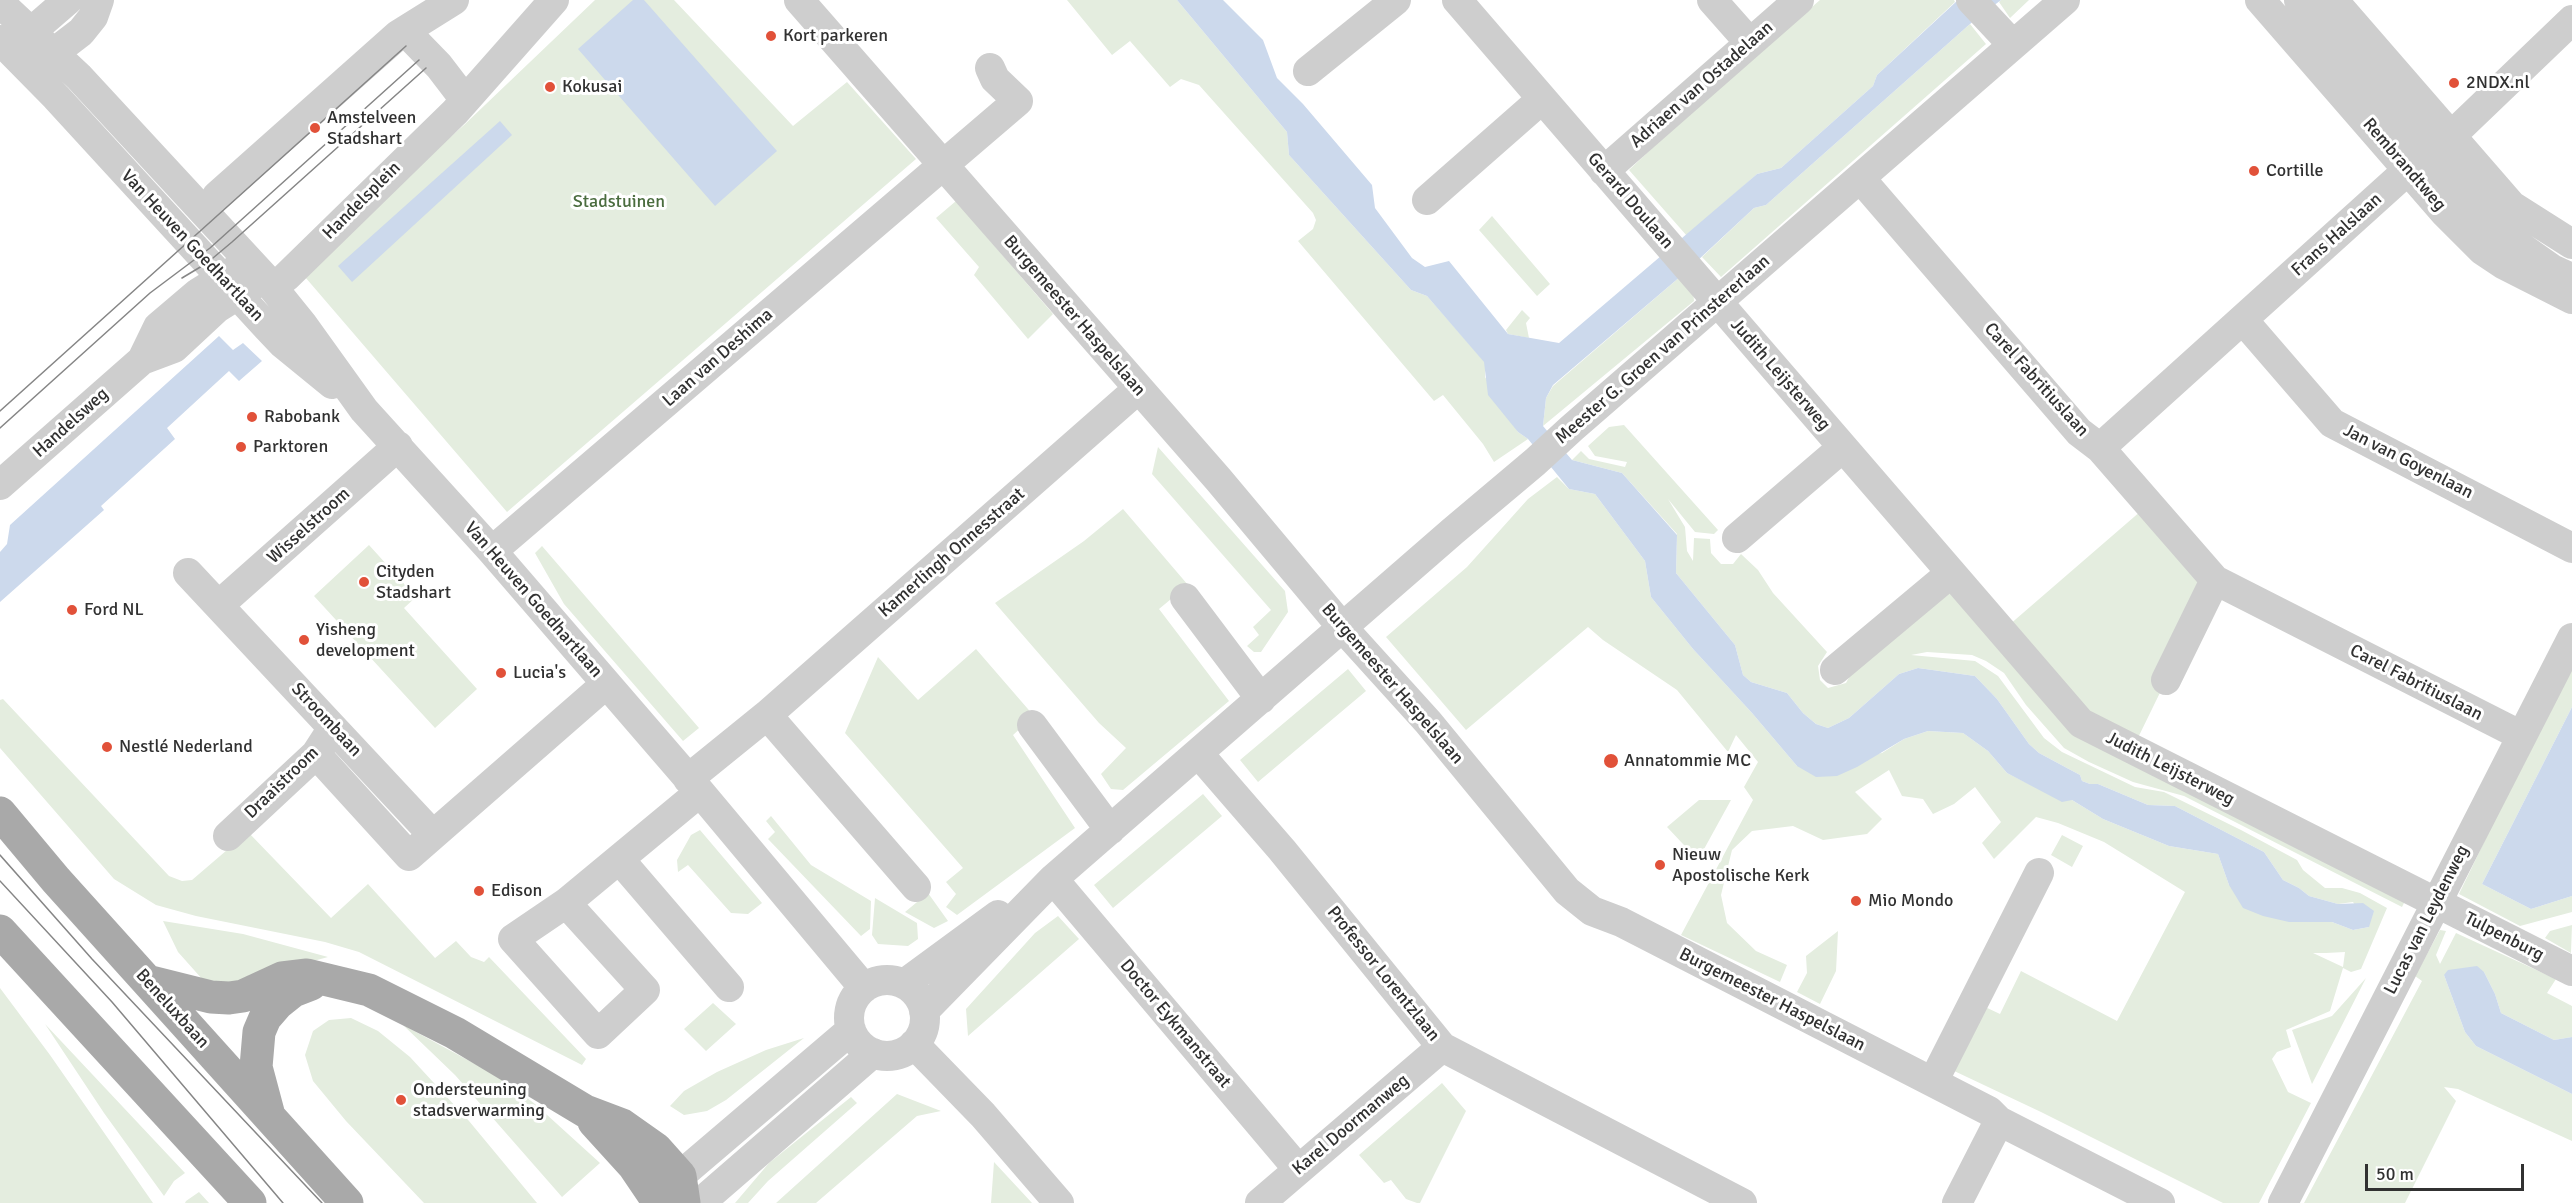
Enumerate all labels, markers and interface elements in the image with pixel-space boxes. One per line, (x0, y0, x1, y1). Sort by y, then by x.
street label: Adriaen van Ostadelaan (1626, 17, 1778, 153)
place label: Kort parkeren (783, 25, 888, 47)
marker: Kort parkeren (764, 29, 778, 43)
place label: 2NDX.nl (2466, 72, 2530, 94)
place label: Kokusai (562, 76, 622, 98)
marker: 2NDX.nl (2447, 76, 2461, 90)
marker: Kokusai (543, 80, 557, 94)
place label: Amstelveen Stadshart (327, 107, 416, 150)
street label: Rembrandtweg (2358, 114, 2450, 216)
marker: Amstelveen Stadshart (308, 121, 322, 135)
street label: Gerard Doulaan (1582, 148, 1678, 254)
street label: Handelsplein (319, 158, 405, 244)
place label: Cortille (2266, 160, 2324, 182)
marker: Cortille (2247, 164, 2261, 178)
street label: Van Heuven Goedhartlaan (116, 166, 268, 326)
street label: Frans Halslaan (2287, 189, 2387, 281)
park label: Stadstuinen (573, 191, 665, 213)
street label: Burgemeester Haspelslaan (998, 231, 1150, 401)
street label: Meester G. Groen van Prinstererlaan (1551, 251, 1775, 449)
street label: Laan van Deshima (658, 304, 778, 412)
street label: Judith Leijsterweg (1725, 315, 1835, 435)
street label: Carel Fabritiuslaan (1979, 319, 2093, 441)
street label: Handelsweg (29, 384, 113, 462)
place label: Rabobank (264, 406, 340, 428)
marker: Rabobank (245, 410, 259, 424)
street label: Jan van Goyenlaan (2340, 420, 2476, 504)
place label: Parktoren (253, 436, 328, 458)
marker: Parktoren (234, 440, 248, 454)
street label: Wisselstroom (263, 483, 355, 569)
street label: Kamerlingh Onnesstraat (875, 484, 1029, 622)
street label: Van Heuven Goedhartlaan (459, 518, 607, 682)
place label: Cityden Stadshart (376, 561, 451, 604)
marker: Cityden Stadshart (357, 575, 371, 589)
place label: Ford NL (84, 599, 144, 621)
street label: Burgemeester Haspelslaan (1316, 599, 1468, 769)
marker: Ford NL (65, 603, 79, 617)
place label: Yisheng development (316, 619, 415, 662)
marker: Yisheng development (297, 633, 311, 647)
street label: Carel Fabritiuslaan (2346, 640, 2486, 726)
place label: Lucia's (513, 662, 566, 684)
marker: Lucia's (494, 666, 508, 680)
street label: Stroombaan (286, 679, 366, 761)
street label: Judith Leijsterweg (2102, 727, 2238, 811)
place label: Nestlé Nederland (119, 736, 253, 758)
marker: Nestlé Nederland (100, 740, 114, 754)
street label: Draaistroom (240, 742, 324, 824)
place label: Annatommie MC (1624, 750, 1751, 772)
marker: Annatommie MC (1602, 752, 1620, 770)
street label: Lucas van Leydenweg (2380, 842, 2474, 998)
place label: Nieuw Apostolische Kerk (1672, 844, 1810, 886)
marker: Nieuw Apostolische Kerk (1653, 858, 1667, 872)
place label: Edison (491, 880, 542, 902)
marker: Edison (472, 884, 486, 898)
place label: Mio Mondo (1868, 890, 1953, 912)
marker: Mio Mondo (1849, 894, 1863, 908)
street label: Professor Lorentzlaan (1322, 902, 1444, 1046)
street label: Tulpenburg (2461, 908, 2547, 966)
street label: Burgemeester Haspelslaan (1675, 944, 1869, 1056)
street label: Doctor Eykmanstraat (1115, 955, 1235, 1093)
street label: Beneluxbaan (131, 965, 213, 1053)
street label: Karel Doormanweg (1288, 1070, 1414, 1180)
place label: Ondersteuning stadsverwarming (413, 1079, 545, 1122)
marker: Ondersteuning stadsverwarming (394, 1093, 408, 1107)
scale bar (2368, 1152, 2527, 1190)
text: 50 m (2376, 1163, 2414, 1185)

